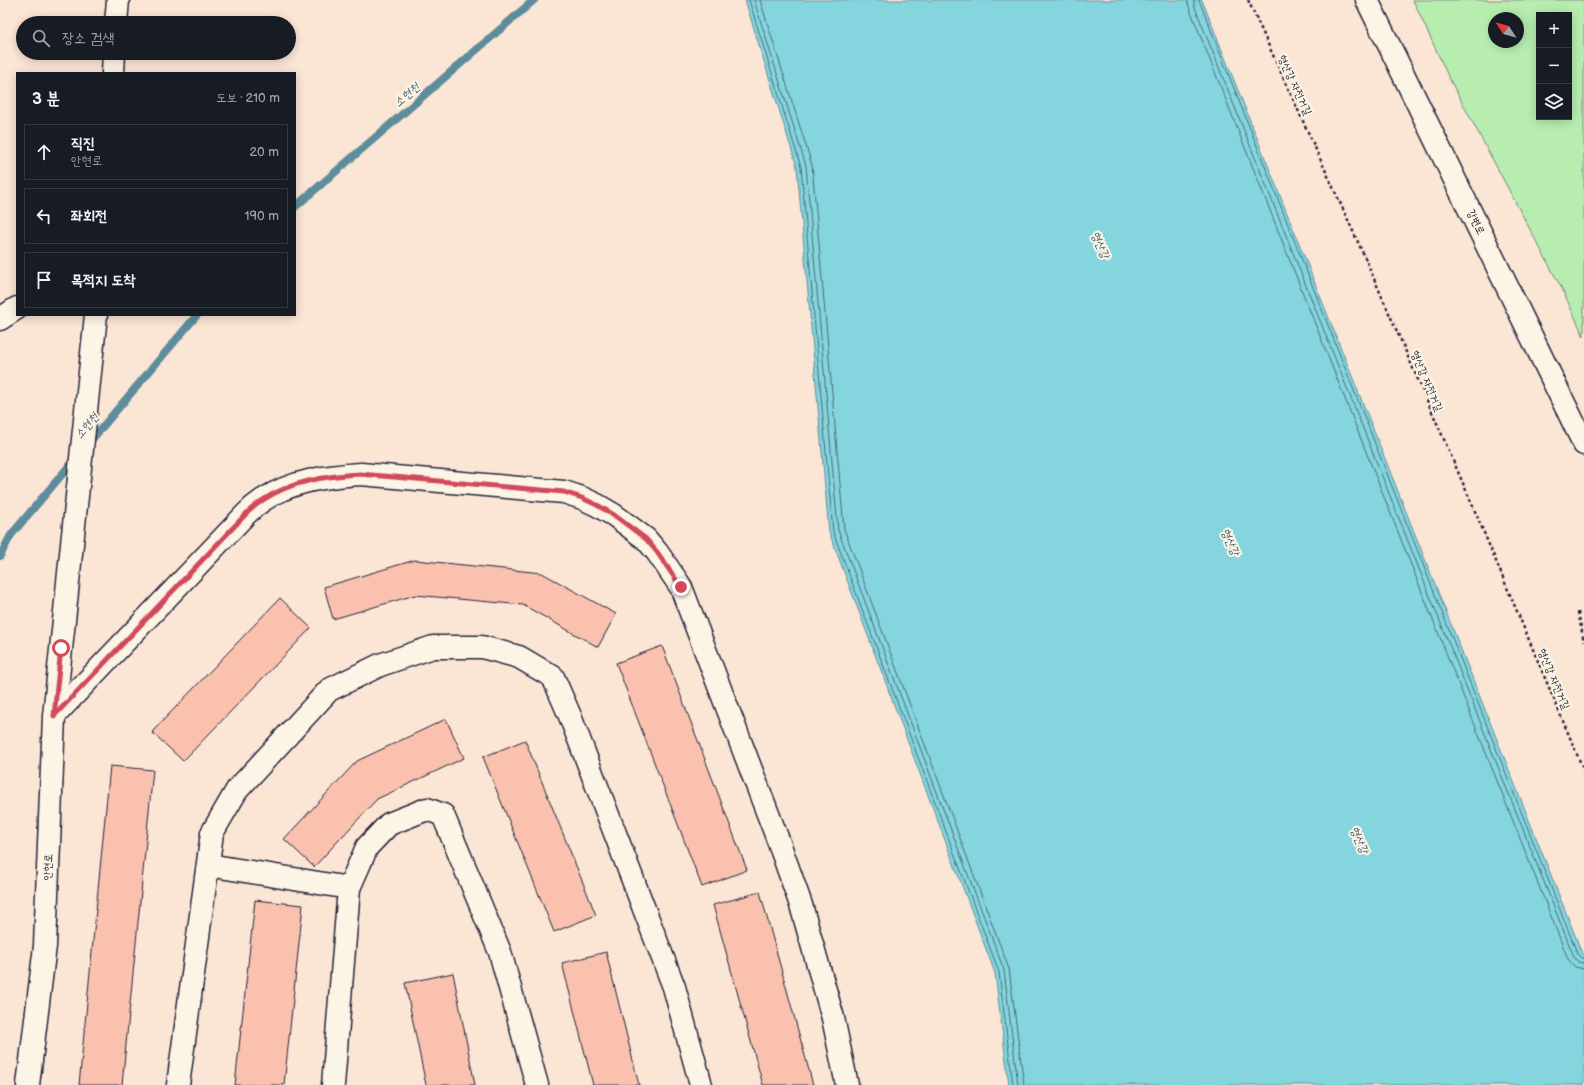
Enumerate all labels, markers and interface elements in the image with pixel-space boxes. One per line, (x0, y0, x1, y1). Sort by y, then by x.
north arrow (1488, 12, 1524, 48)
map controls (1536, 12, 1572, 120)
button: + (1536, 12, 1572, 48)
search box (16, 16, 296, 60)
icon: search (30, 27, 52, 49)
text: 장소 검색 (62, 29, 114, 48)
button: − (1536, 48, 1572, 84)
street label: 형산강 자전거길 (1275, 53, 1315, 117)
water label: 소현천 (391, 79, 424, 110)
button: layers (1536, 84, 1572, 120)
text: 3 분 (32, 89, 60, 109)
text: 도보 · 210 m (216, 90, 280, 106)
text: 직진 (71, 134, 95, 153)
icon: ahead (33, 141, 55, 163)
text: 20 m (249, 144, 279, 160)
text: 안현로 (71, 153, 102, 169)
icon: left (33, 205, 55, 227)
text: 좌회전 (71, 207, 107, 226)
street label: 강변로 (1464, 207, 1488, 237)
text: 190 m (245, 208, 279, 224)
water label: 형산강 (1087, 229, 1113, 263)
icon: arrive (33, 269, 55, 291)
text: 목적지 도착 (71, 271, 135, 290)
street label: 형산강 자전거길 (1408, 349, 1446, 414)
water label: 소현천 (72, 409, 103, 442)
water label: 형산강 (1217, 526, 1243, 560)
route end (672, 578, 690, 596)
route start (52, 639, 70, 657)
street label: 형산강 자전거길 (1535, 647, 1573, 712)
water label: 형산강 (1346, 824, 1372, 858)
street label: 안현로 (41, 853, 55, 881)

